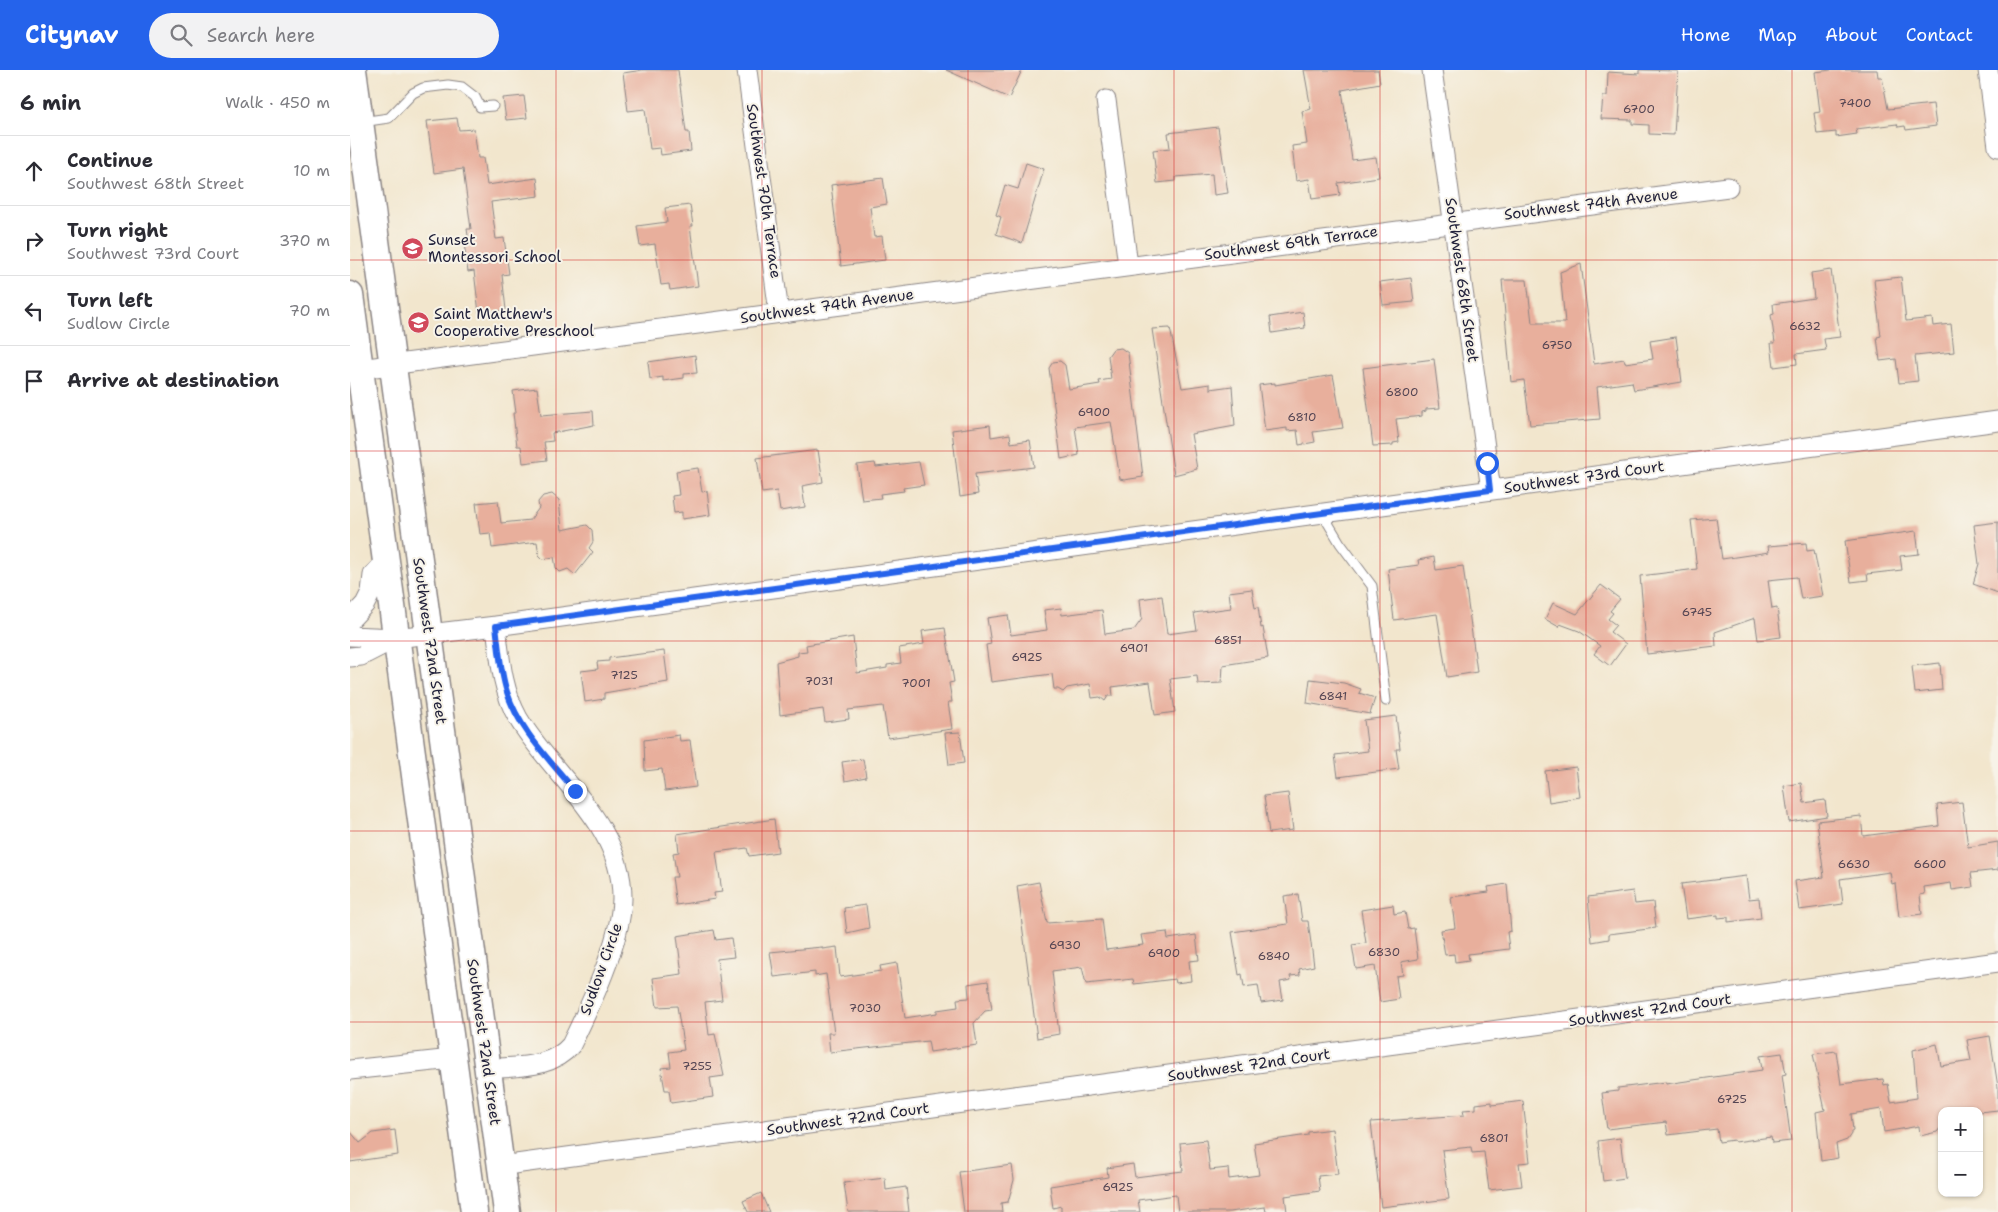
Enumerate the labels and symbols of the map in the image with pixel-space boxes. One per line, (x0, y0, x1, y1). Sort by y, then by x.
house number: 7400 (1839, 95, 1871, 111)
house number: 6700 (1623, 101, 1655, 117)
street label: Southwest 70th Terrace (742, 102, 786, 280)
street label: Southwest 74th Avenue (1503, 183, 1679, 225)
street label: Southwest 68th Street (1441, 196, 1483, 364)
street label: Southwest 69th Terrace (1203, 221, 1379, 265)
place label: Sunset Montessori School (428, 230, 562, 267)
school or university icon: Sunset Montessori School (400, 237, 424, 261)
street label: Southwest 74th Avenue (739, 284, 915, 328)
place label: Saint Matthew's Cooperative Preschool (434, 304, 594, 341)
school or university icon: Saint Matthew's Cooperative Preschool (406, 311, 430, 335)
house number: 6632 (1789, 318, 1821, 334)
house number: 6750 (1542, 337, 1572, 353)
house number: 6800 (1386, 384, 1418, 400)
house number: 6900 (1078, 404, 1110, 420)
house number: 6810 (1288, 409, 1316, 425)
route start (1476, 452, 1499, 475)
street label: Southwest 73rd Court (1503, 456, 1665, 498)
street label: Southwest 72nd Street (408, 556, 452, 726)
house number: 6745 (1682, 604, 1712, 620)
house number: 6851 (1214, 632, 1242, 648)
house number: 6901 (1120, 640, 1148, 656)
house number: 6925 (1012, 649, 1042, 665)
house number: 7125 (610, 667, 638, 683)
house number: 7031 (805, 673, 833, 689)
house number: 7001 (901, 675, 931, 691)
house number: 6841 (1319, 688, 1347, 704)
route end (564, 780, 587, 803)
house number: 6630 (1838, 856, 1870, 872)
house number: 6600 (1914, 856, 1946, 872)
street label: Sudlow Circle (575, 920, 627, 1018)
house number: 6930 (1049, 937, 1081, 953)
house number: 6830 (1368, 944, 1400, 960)
house number: 6900 (1148, 945, 1180, 961)
house number: 6840 (1258, 948, 1290, 964)
street label: Southwest 72nd Street (462, 957, 506, 1127)
street label: Southwest 72nd Court (1568, 989, 1732, 1031)
house number: 7030 (849, 1000, 881, 1016)
street label: Southwest 72nd Court (1167, 1044, 1331, 1086)
house number: 7255 (682, 1058, 712, 1074)
house number: 6725 (1717, 1091, 1747, 1107)
street label: Southwest 72nd Court (766, 1098, 930, 1140)
house number: 6801 (1479, 1130, 1509, 1146)
house number: 6925 (1103, 1179, 1133, 1195)

